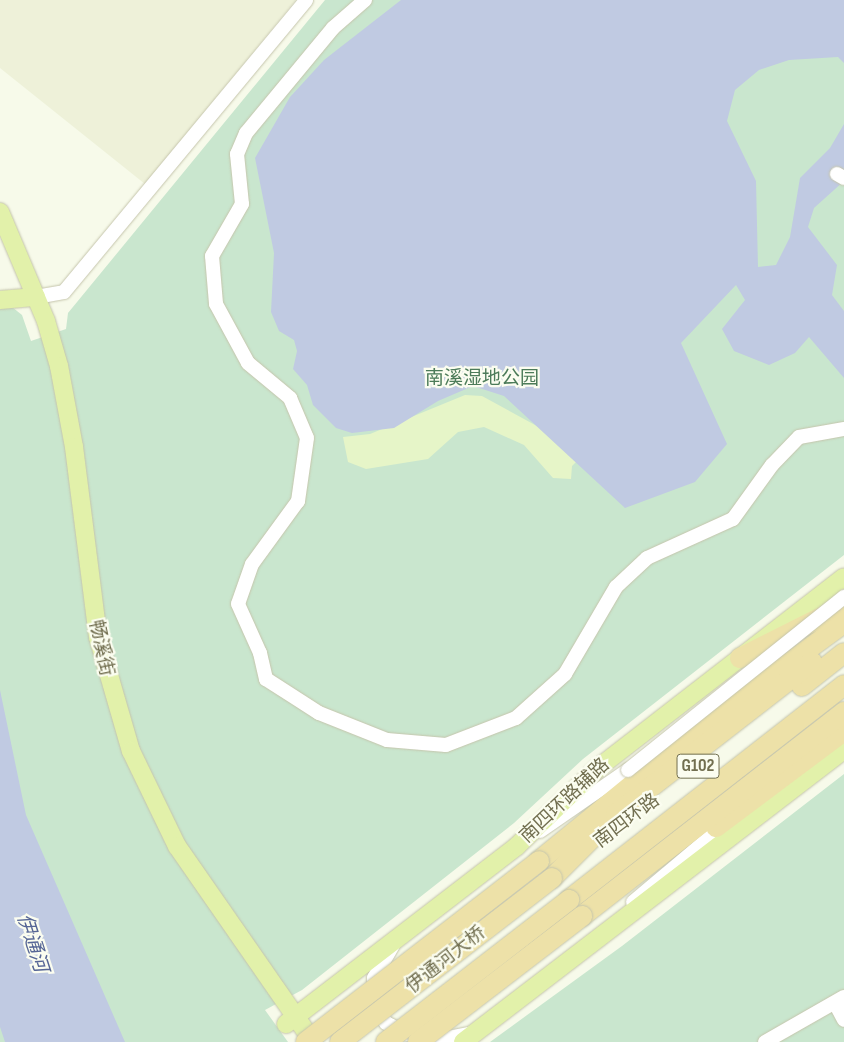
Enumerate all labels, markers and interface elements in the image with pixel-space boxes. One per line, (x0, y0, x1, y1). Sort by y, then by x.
park label: 南溪湿地公园 (425, 368, 539, 390)
street label: 畅溪街 (84, 618, 118, 678)
road number: G102 (676, 750, 720, 781)
street label: 南四环路辅路 (516, 754, 614, 848)
street label: 南四环路 (590, 789, 664, 853)
water label: 伊通河 (11, 911, 53, 975)
street label: 伊通河大桥 (402, 922, 490, 998)

